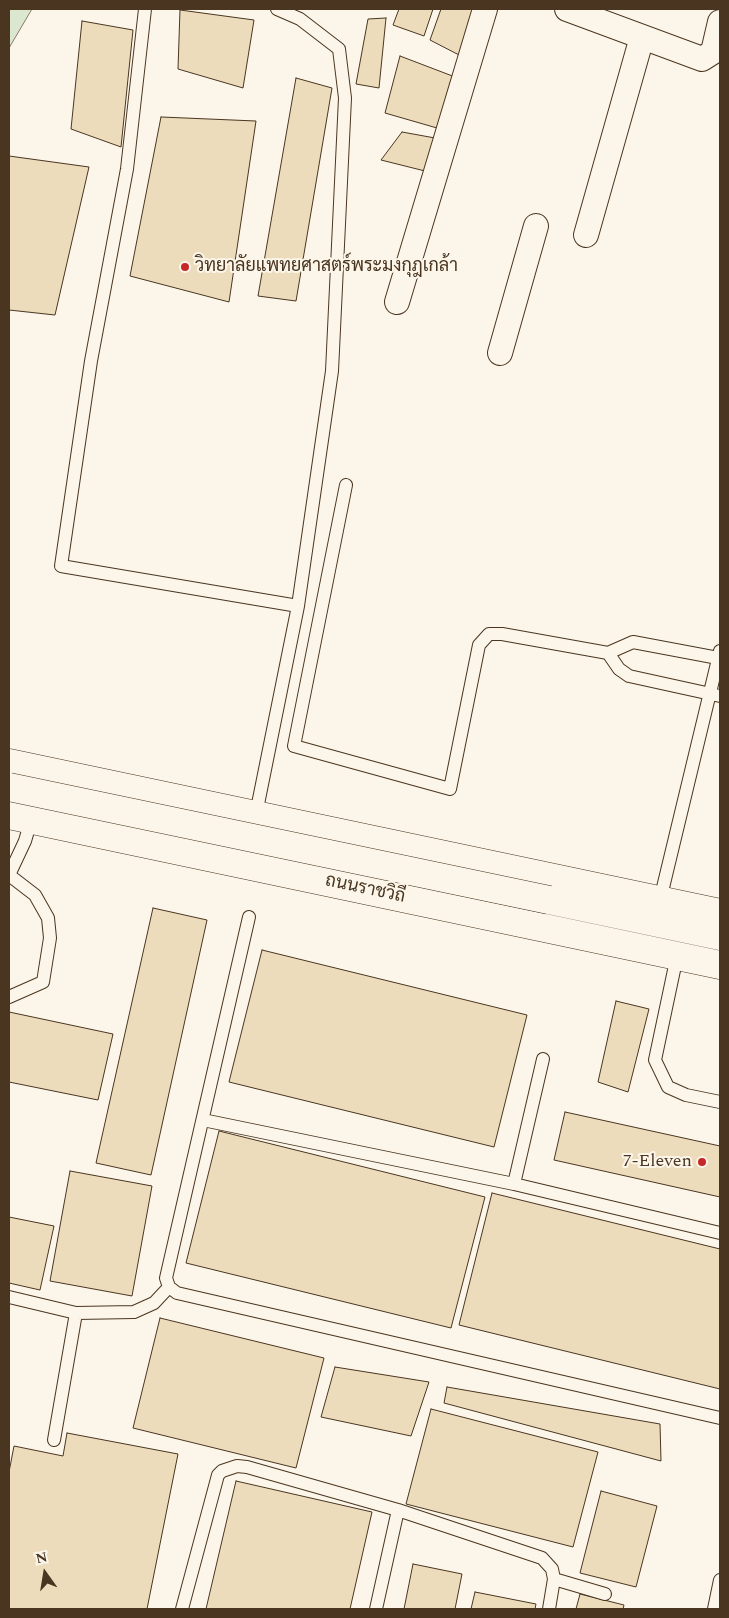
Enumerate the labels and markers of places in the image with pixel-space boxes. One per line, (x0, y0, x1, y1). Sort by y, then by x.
place label: วิทยาลัยแพทยศาสตร์พระมงกุฎเกล้า (195, 256, 458, 278)
marker: วิทยาลัยแพทยศาสตร์พระมงกุฎเกล้า (179, 261, 191, 273)
place label: 7-Eleven (623, 1151, 692, 1173)
marker: 7-Eleven (696, 1156, 708, 1168)

